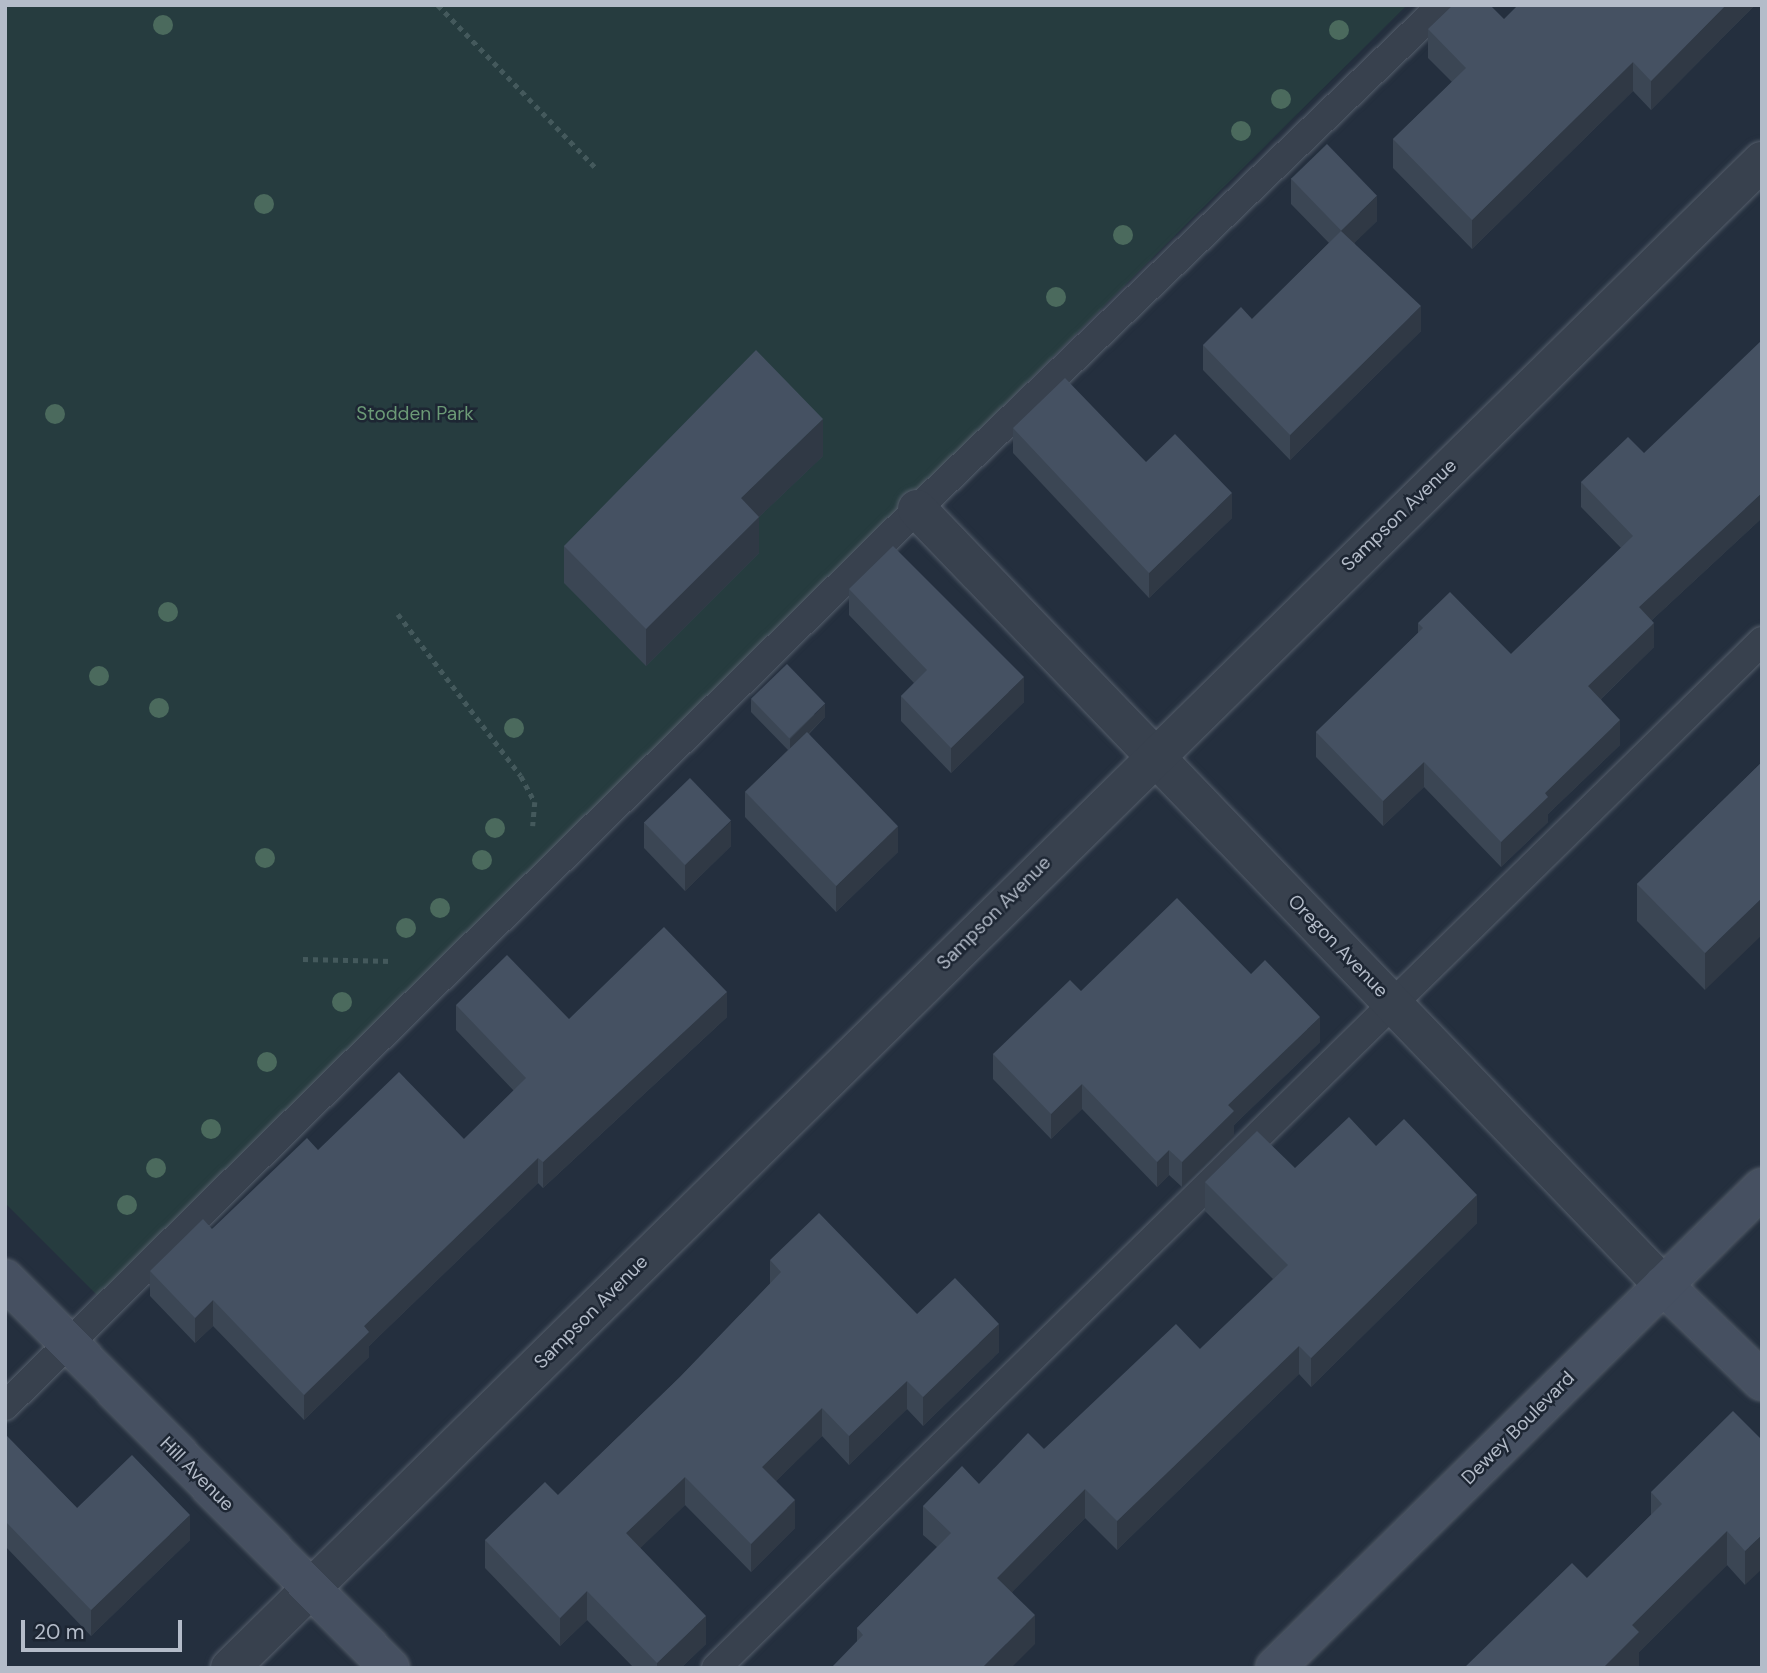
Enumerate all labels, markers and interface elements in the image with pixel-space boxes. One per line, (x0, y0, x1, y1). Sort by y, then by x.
park label: Stodden Park (356, 403, 474, 425)
street label: Sampson Avenue (1337, 454, 1461, 576)
street label: Sampson Avenue (932, 851, 1056, 975)
street label: Oregon Avenue (1283, 890, 1393, 1002)
street label: Sampson Avenue (529, 1250, 653, 1374)
street label: Dewey Boulevard (1457, 1367, 1579, 1489)
street label: Hill Avenue (155, 1432, 239, 1516)
scale bar (24, 1606, 186, 1650)
text: 20 m (34, 1618, 85, 1646)

